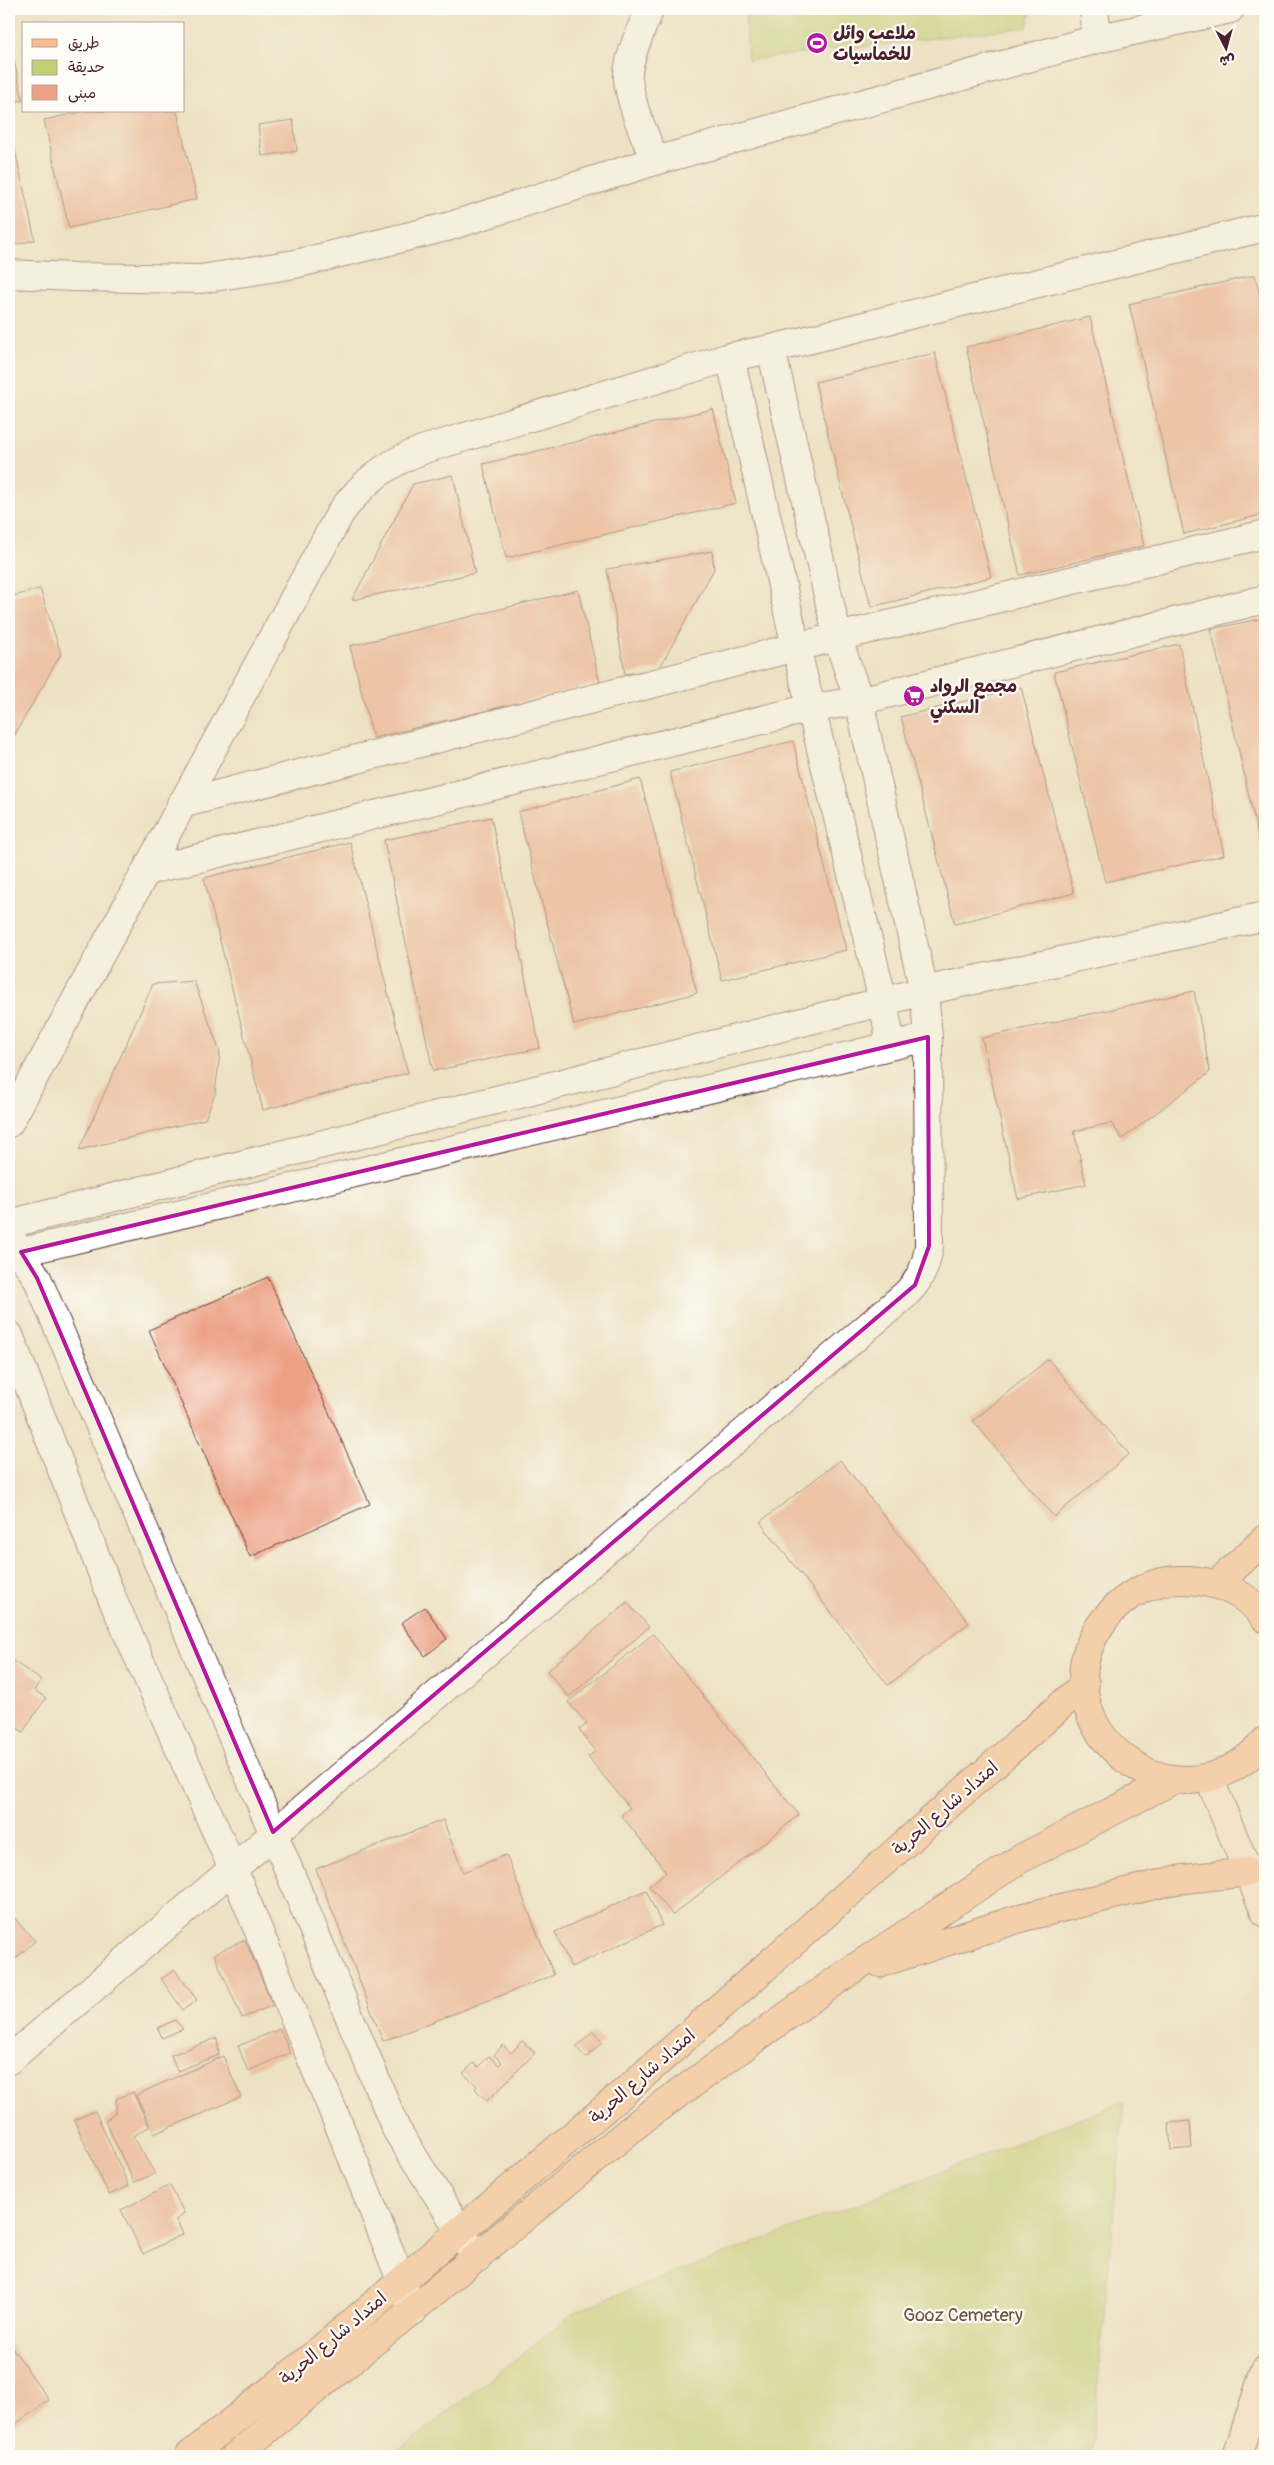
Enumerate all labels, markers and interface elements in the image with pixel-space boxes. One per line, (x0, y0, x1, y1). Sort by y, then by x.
legend (22, 22, 185, 112)
place label: ملاعب وائل للخماسيات (833, 22, 916, 66)
north arrow (1202, 22, 1252, 72)
sports icon: ملاعب وائل للخماسيات (805, 31, 829, 55)
text: طريق (68, 34, 100, 53)
text: ش (1219, 51, 1236, 70)
text: حديقة (68, 58, 105, 77)
text: مبنى (68, 84, 96, 103)
place label: مجمع الرواد السكني (930, 675, 1017, 723)
supermarket icon: مجمع الرواد السكني (902, 684, 926, 708)
street label: امتداد شارع الحرية (887, 1756, 1003, 1861)
street label: امتداد شارع الحرية (584, 2024, 700, 2129)
street label: امتداد شارع الحرية (275, 2287, 392, 2390)
park label: Gooz Cemetery (903, 2304, 1023, 2327)

